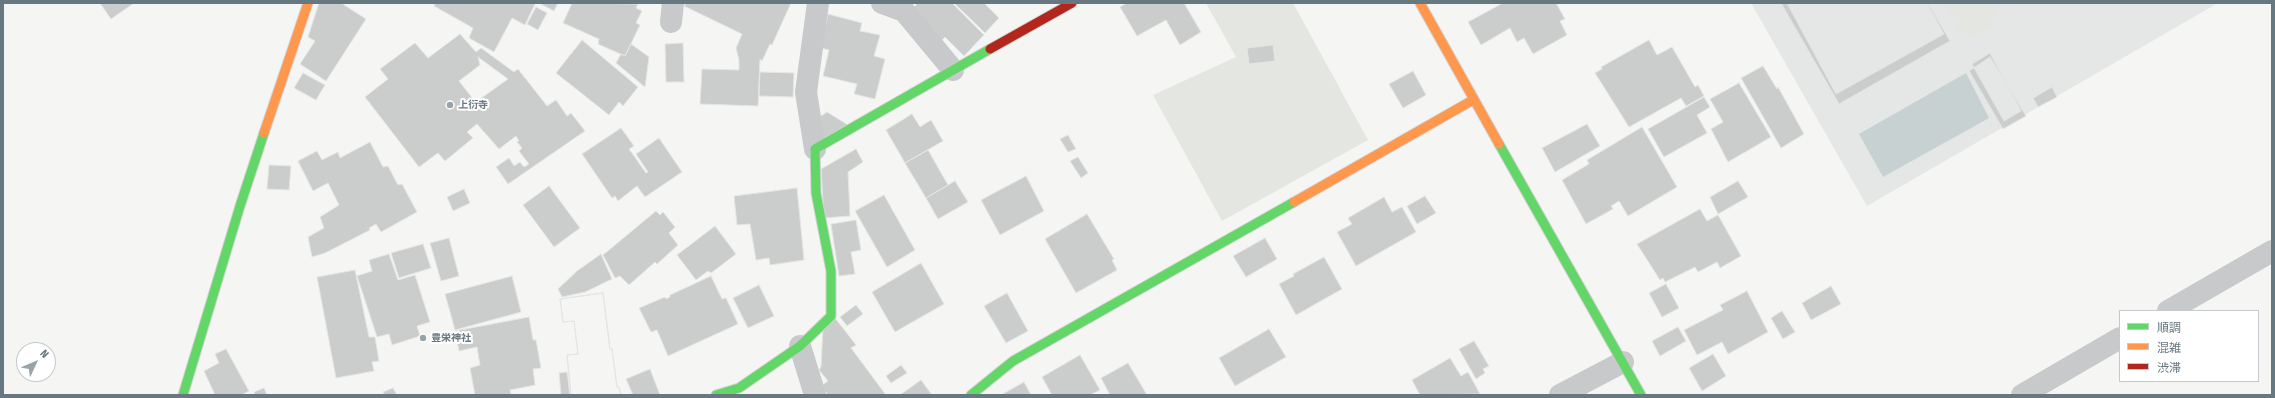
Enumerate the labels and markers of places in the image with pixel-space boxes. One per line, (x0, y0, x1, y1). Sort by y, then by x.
place label: 上衍寺 (458, 99, 488, 111)
marker: 上衍寺 (445, 100, 455, 110)
place label: 豊栄神社 (431, 332, 471, 344)
marker: 豊栄神社 (418, 333, 428, 343)

